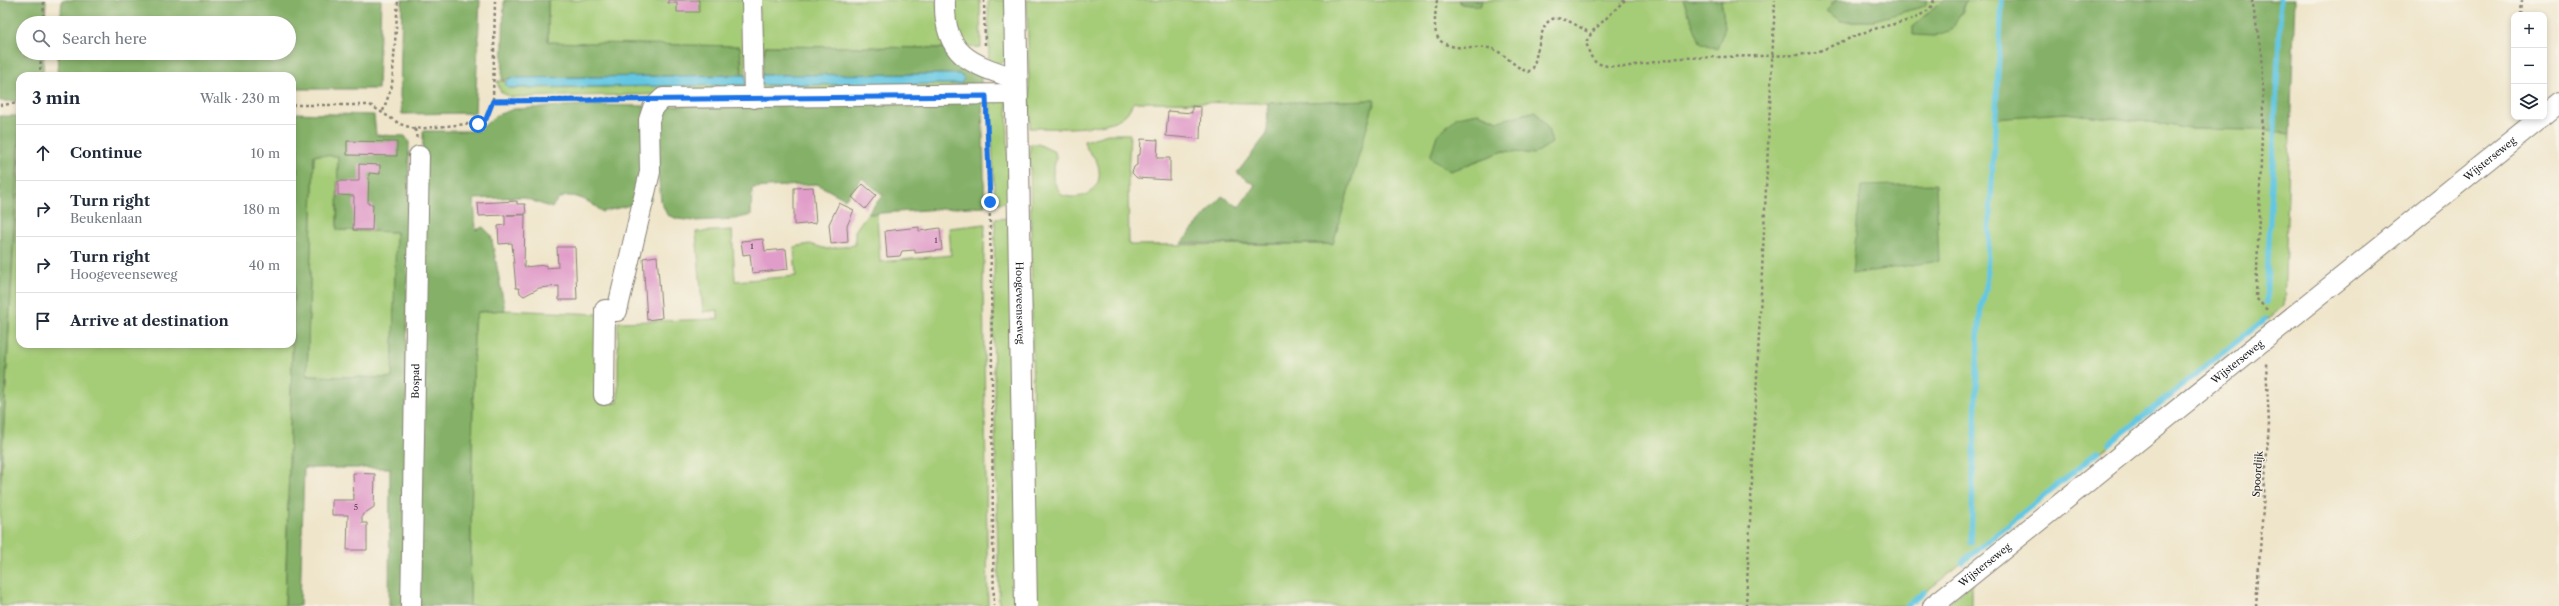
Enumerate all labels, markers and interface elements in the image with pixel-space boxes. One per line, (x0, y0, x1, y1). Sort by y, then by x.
map controls (2511, 12, 2547, 120)
button: + (2511, 12, 2547, 48)
search box (16, 16, 296, 60)
icon: search (30, 27, 52, 49)
text: Search here (62, 29, 147, 48)
button: − (2511, 48, 2547, 84)
button: layers (2511, 84, 2547, 120)
text: 3 min (32, 88, 81, 108)
text: Walk · 230 m (200, 90, 280, 106)
route start (469, 115, 487, 133)
street label: Wijsterseweg (2460, 134, 2519, 184)
icon: ahead (32, 142, 54, 164)
text: Continue (70, 143, 142, 162)
text: 10 m (251, 145, 280, 161)
text: Turn right (70, 191, 150, 210)
route end (981, 193, 999, 211)
icon: right (32, 198, 54, 220)
text: 180 m (243, 201, 280, 217)
text: Beukenlaan (70, 210, 143, 226)
house number: 1 (934, 235, 938, 245)
house number: 1 (750, 241, 754, 251)
text: Turn right (70, 247, 150, 266)
icon: right (32, 254, 54, 276)
text: 40 m (249, 257, 280, 273)
street label: Hoogeveenseweg (1013, 262, 1027, 345)
text: Hoogeveenseweg (70, 266, 177, 282)
icon: arrive (32, 310, 54, 332)
text: Arrive at destination (70, 311, 229, 330)
street label: Wijsterseweg (2208, 337, 2266, 387)
street label: Bospad (409, 363, 422, 399)
street label: Spoordijk (2249, 449, 2266, 498)
house number: 5 (354, 502, 358, 512)
street label: Wijsterseweg (1955, 540, 2014, 591)

